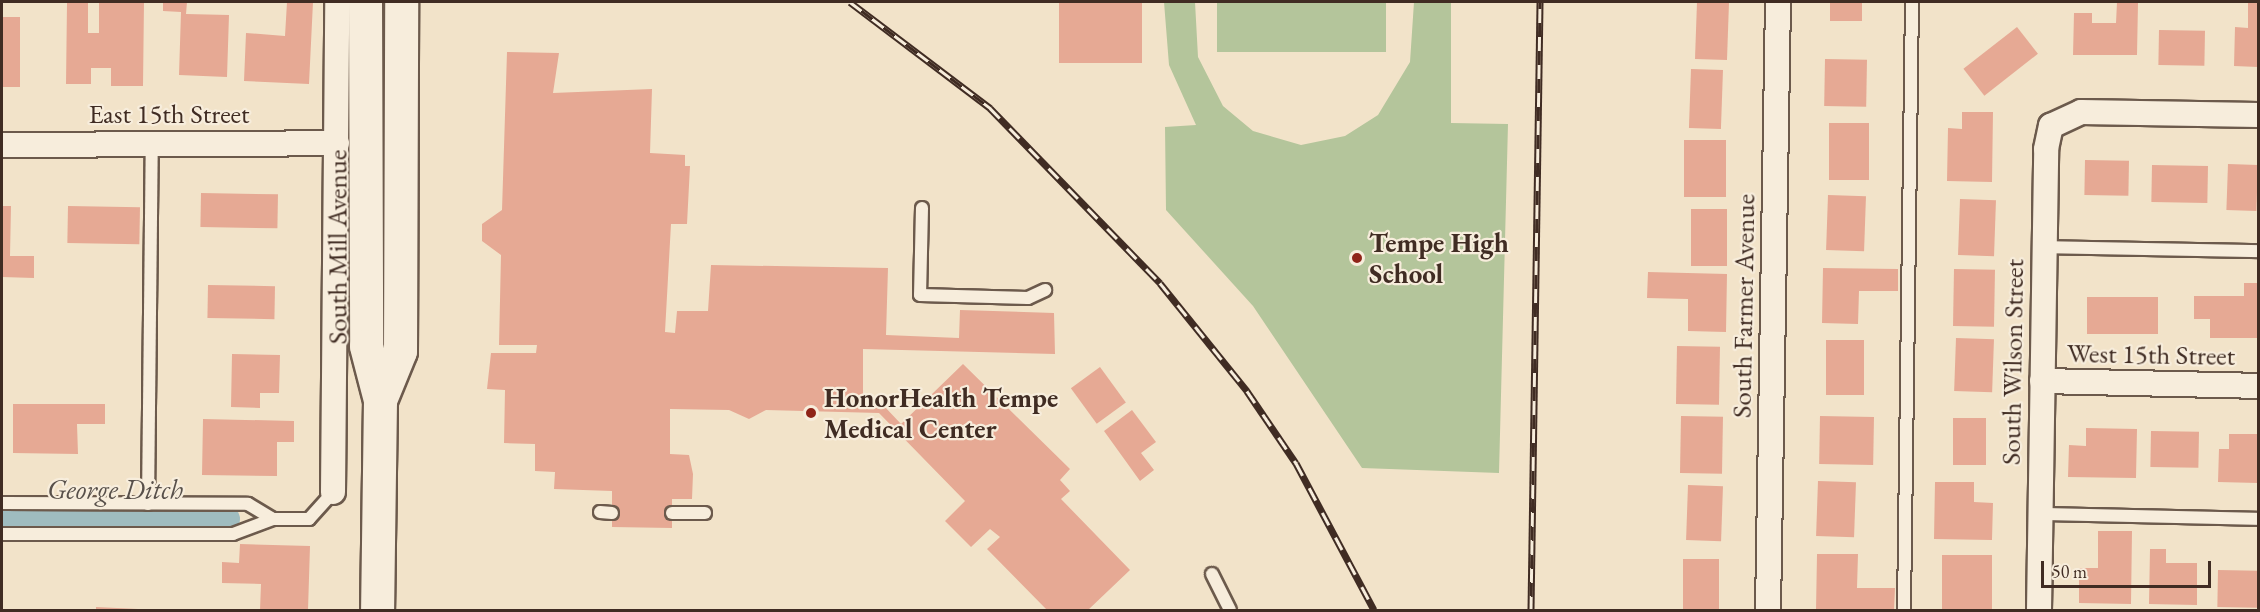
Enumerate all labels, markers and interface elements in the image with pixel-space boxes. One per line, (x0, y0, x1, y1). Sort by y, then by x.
street label: East 15th Street (89, 98, 249, 130)
street label: South Mill Avenue (321, 150, 353, 344)
street label: South Farmer Avenue (1725, 194, 1761, 418)
place label: Tempe High School (1369, 226, 1509, 289)
marker: Tempe High School (1350, 251, 1364, 265)
street label: South Wilson Street (1994, 259, 2030, 465)
street label: West 15th Street (2067, 336, 2235, 372)
place label: HonorHealth Tempe Medical Center (824, 381, 1058, 444)
marker: HonorHealth Tempe Medical Center (802, 404, 820, 422)
water label: George Ditch (47, 472, 183, 506)
scale bar (2044, 549, 2214, 587)
text: 50 m (2052, 560, 2087, 583)

